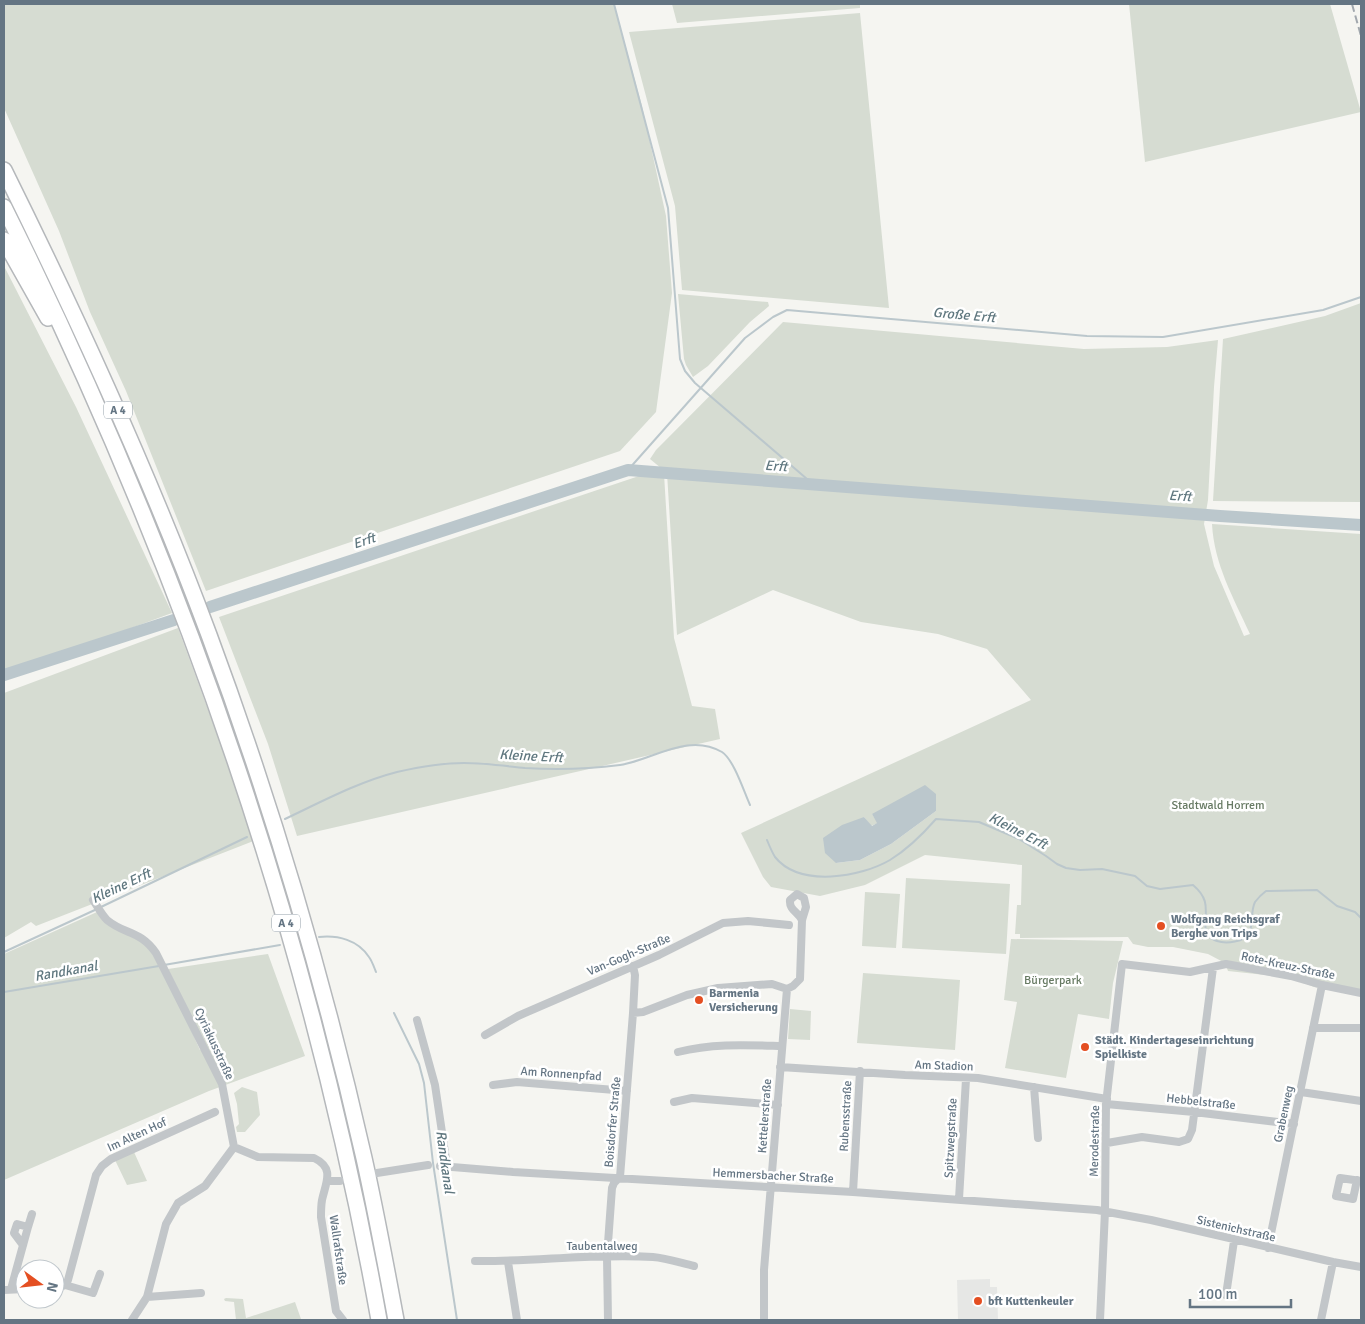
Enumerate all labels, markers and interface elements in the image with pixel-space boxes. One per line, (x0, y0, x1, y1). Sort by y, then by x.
water label: Große Erft (932, 304, 998, 326)
road number: A 4 (104, 402, 132, 418)
water label: Erft (764, 457, 790, 475)
water label: Erft (1168, 487, 1194, 505)
water label: Erft (351, 529, 379, 553)
water label: Kleine Erft (499, 746, 565, 766)
park label: Stadtwald Horrem (1171, 798, 1265, 813)
water label: Kleine Erft (986, 809, 1052, 854)
water label: Kleine Erft (89, 864, 155, 907)
place label: Wolfgang Reichsgraf Berghe von Trips (1171, 912, 1280, 941)
road number: A 4 (272, 914, 300, 931)
marker: Wolfgang Reichsgraf Berghe von Trips (1155, 920, 1167, 932)
street label: Van-Gogh-Straße (585, 931, 673, 979)
street label: Rote-Kreuz-Straße (1240, 949, 1336, 983)
water label: Randkanal (33, 957, 100, 985)
park label: Bürgerpark (1024, 973, 1082, 988)
place label: Barmenia Versicherung (709, 986, 778, 1015)
marker: Barmenia Versicherung (693, 994, 705, 1006)
street label: Cyriakusstraße (191, 1006, 237, 1082)
place label: Städt. Kindertageseinrichtung Spielkiste (1095, 1033, 1254, 1062)
marker: Städt. Kindertageseinrichtung Spielkiste (1079, 1041, 1091, 1053)
street label: Am Stadion (914, 1057, 974, 1075)
street label: Am Ronnenpfad (520, 1064, 602, 1084)
street label: Boisdorfer Straße (602, 1076, 624, 1168)
street label: Kettelerstraße (755, 1078, 775, 1154)
street label: Rubensstraße (837, 1080, 855, 1152)
street label: Grabenweg (1271, 1084, 1297, 1144)
street label: Hebbelstraße (1166, 1091, 1236, 1113)
street label: Spitzwegstraße (941, 1098, 961, 1178)
street label: Merodestraße (1087, 1105, 1103, 1177)
street label: Im Alten Hof (105, 1114, 170, 1155)
water label: Randkanal (432, 1129, 458, 1195)
street label: Hemmersbacher Straße (712, 1165, 834, 1187)
street label: Sistenichstraße (1195, 1213, 1277, 1245)
street label: Wallrafstraße (326, 1214, 350, 1286)
street label: Taubentalweg (566, 1239, 638, 1254)
north arrow (15, 1259, 65, 1309)
scale bar (1190, 1276, 1291, 1308)
text: N (43, 1280, 62, 1294)
text: 100 m (1198, 1285, 1238, 1303)
place label: bft Kuttenkeuler (988, 1294, 1074, 1309)
marker: bft Kuttenkeuler (972, 1295, 984, 1307)

